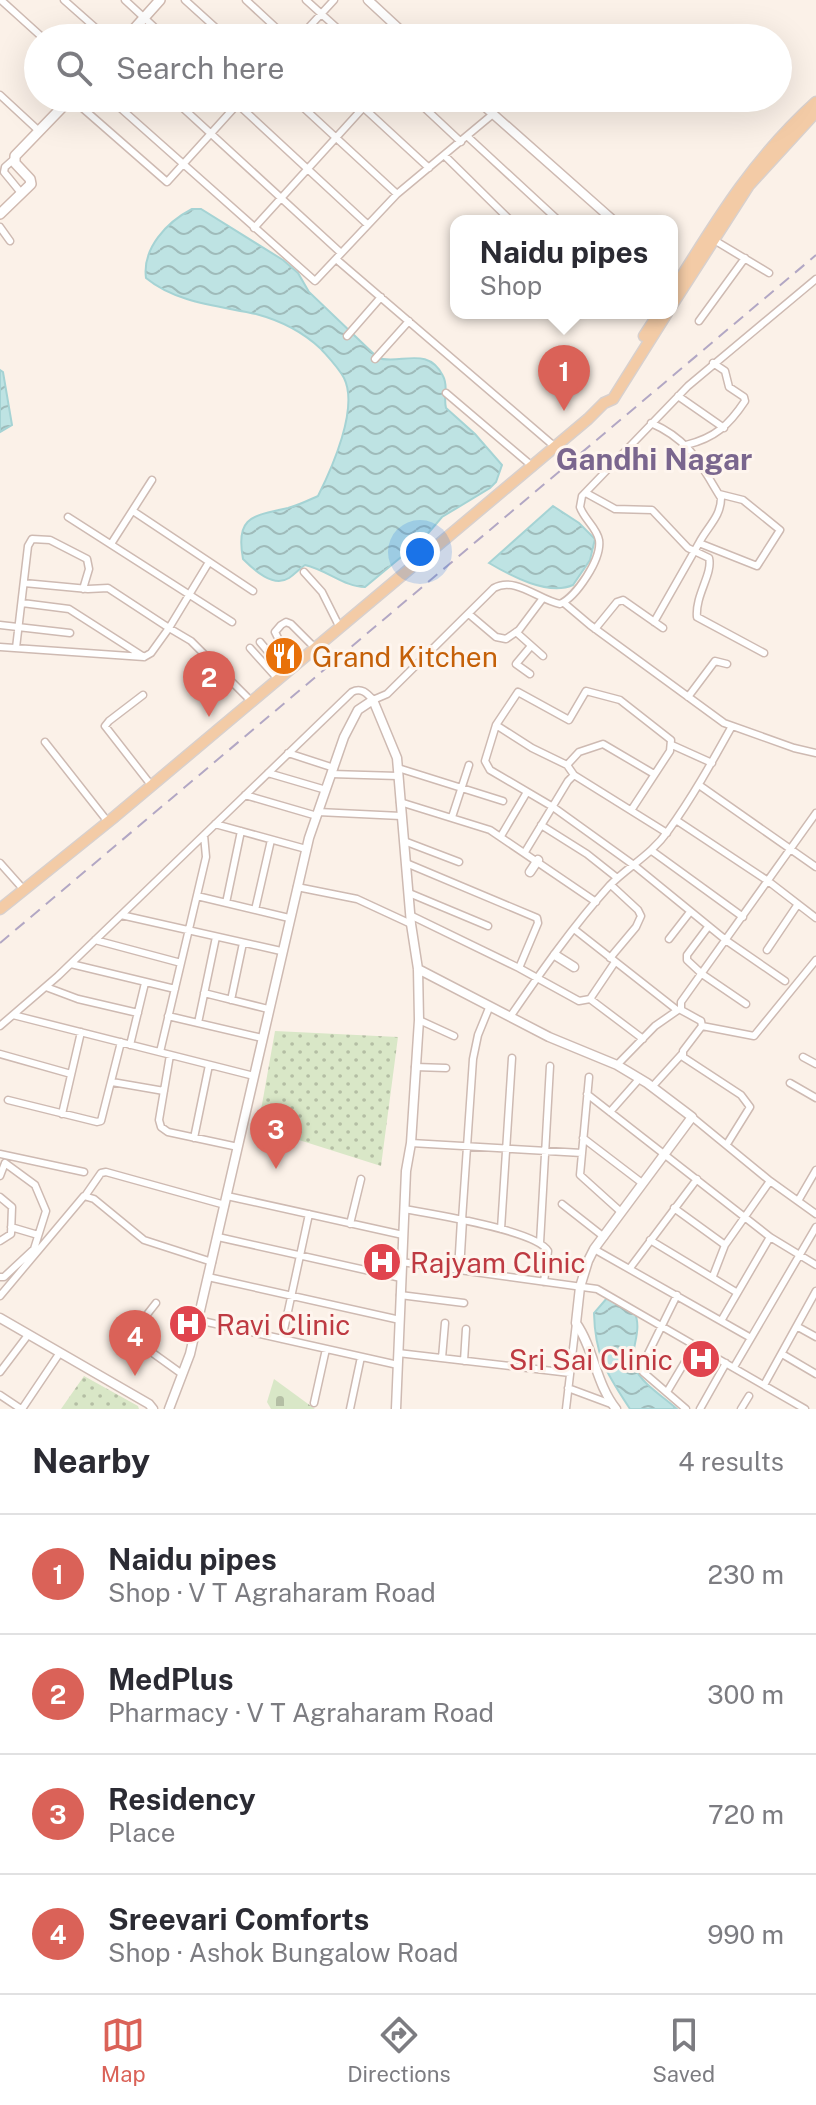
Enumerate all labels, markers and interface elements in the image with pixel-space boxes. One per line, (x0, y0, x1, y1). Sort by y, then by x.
search box (24, 24, 792, 112)
icon: search (52, 46, 96, 90)
text: Search here (116, 50, 284, 86)
popup (450, 215, 678, 319)
text: Naidu pipes (480, 234, 648, 270)
text: Shop (480, 270, 542, 301)
pin: 1 (538, 345, 590, 411)
district label: Gandhi Nagar (556, 441, 752, 477)
your location (400, 532, 440, 572)
restaurant icon: Grand Kitchen (263, 635, 305, 677)
place label: Grand Kitchen (312, 640, 498, 673)
pin: 2 (183, 651, 235, 717)
pin: 3 (250, 1103, 302, 1169)
hospital icon: Rajyam Clinic (361, 1241, 403, 1283)
place label: Rajyam Clinic (410, 1246, 586, 1279)
hospital icon: Ravi Clinic (167, 1303, 209, 1345)
place label: Ravi Clinic (216, 1308, 351, 1341)
pin: 4 (109, 1310, 161, 1376)
hospital icon: Sri Sai Clinic (680, 1338, 722, 1380)
place label: Sri Sai Clinic (509, 1343, 673, 1376)
text: Nearby (32, 1441, 150, 1481)
text: 4 results (678, 1446, 784, 1477)
text: Naidu pipes (108, 1541, 277, 1577)
text: 1 (52, 1559, 64, 1590)
text: 230 m (708, 1559, 784, 1590)
text: Shop · V T Agraharam Road (108, 1577, 436, 1608)
text: MedPlus (108, 1661, 234, 1697)
text: 2 (50, 1679, 66, 1710)
text: 300 m (707, 1679, 784, 1710)
text: Pharmacy · V T Agraharam Road (108, 1697, 494, 1728)
text: Residency (108, 1781, 256, 1817)
text: 3 (49, 1799, 67, 1830)
text: 720 m (708, 1799, 784, 1830)
text: Place (108, 1817, 175, 1848)
text: Sreevari Comforts (108, 1901, 369, 1937)
text: 4 (49, 1919, 67, 1950)
text: 990 m (707, 1919, 784, 1950)
text: Shop · Ashok Bungalow Road (108, 1937, 458, 1968)
tab: Map (101, 2013, 146, 2087)
tab: Directions (347, 2013, 451, 2087)
tab: Saved (652, 2013, 715, 2087)

